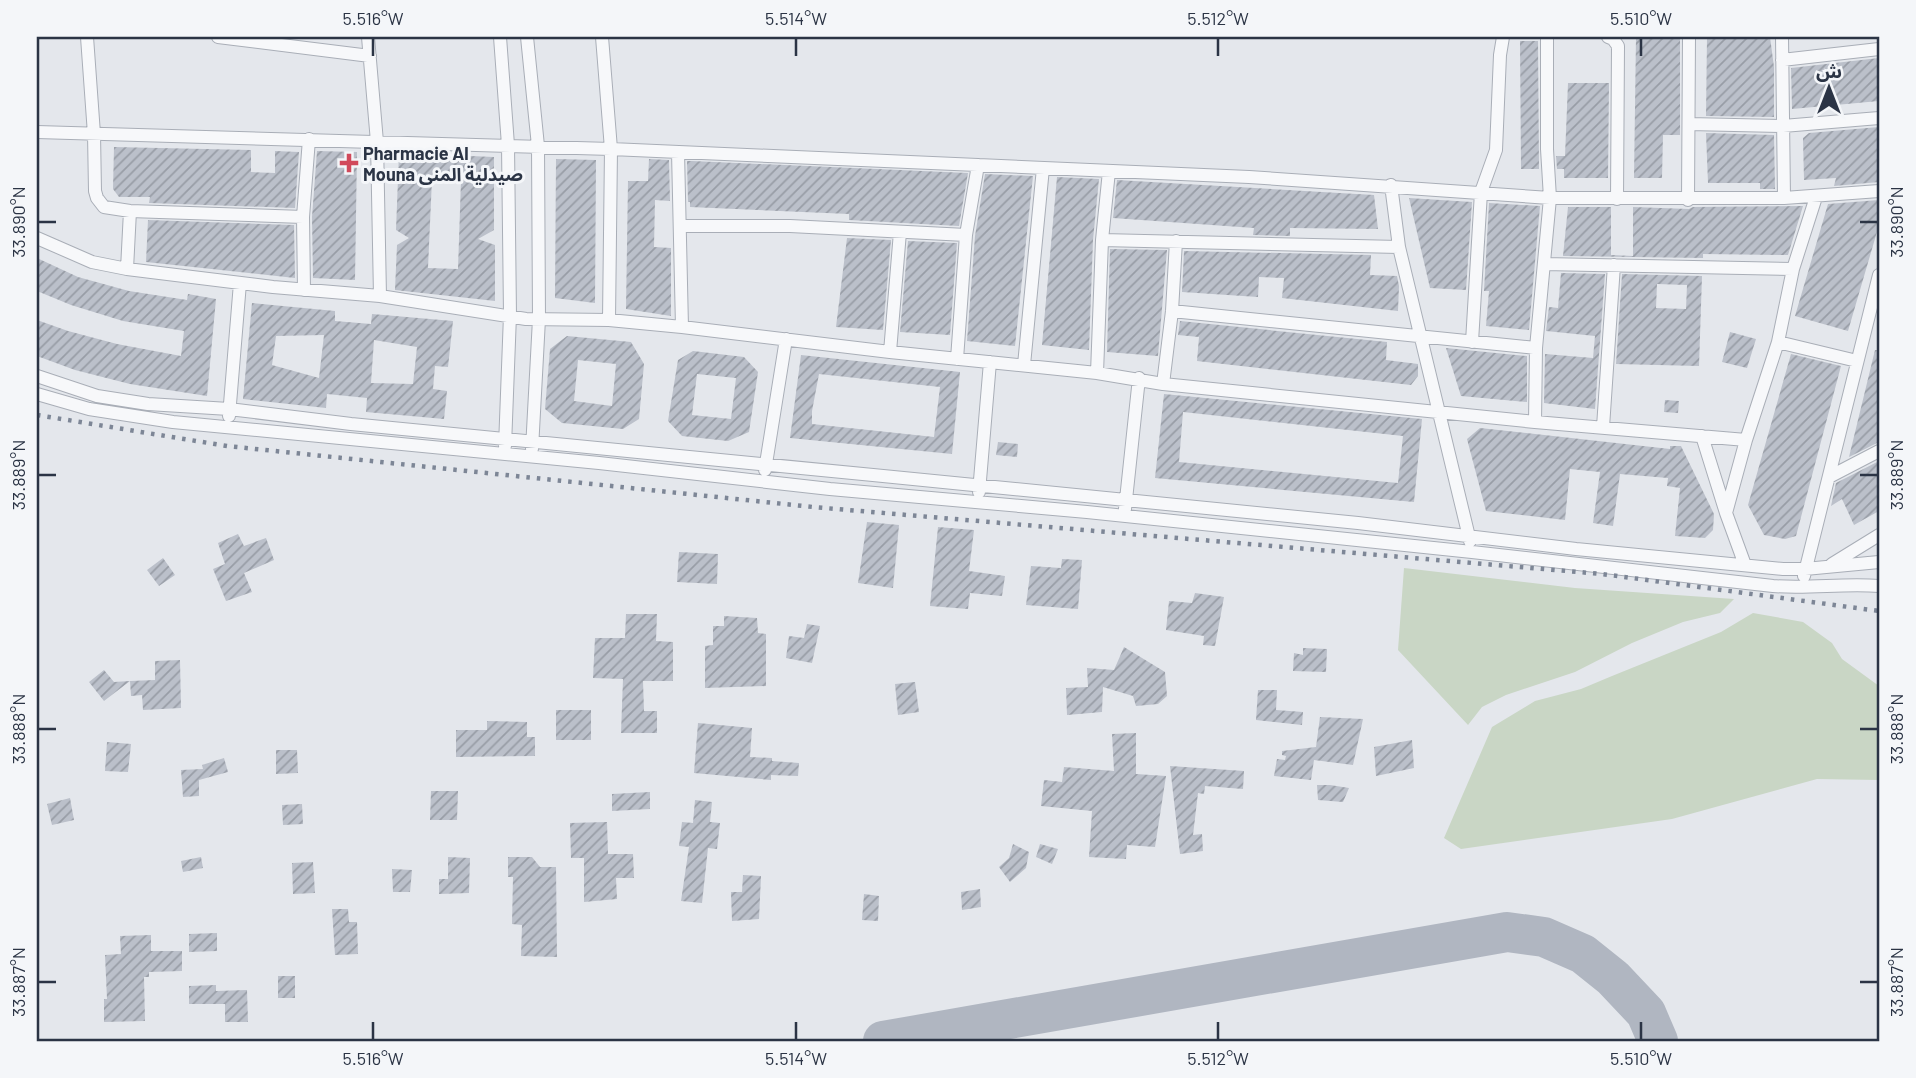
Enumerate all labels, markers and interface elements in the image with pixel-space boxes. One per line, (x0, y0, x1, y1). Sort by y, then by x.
text: 5.516°W (342, 7, 404, 29)
text: 5.514°W (765, 7, 827, 29)
text: 5.512°W (1187, 7, 1249, 29)
text: 5.510°W (1610, 7, 1672, 29)
north arrow (1794, 52, 1864, 122)
text: ش (1816, 59, 1842, 82)
place label: Pharmacie Al Mouna صيدلية المنى (363, 142, 523, 185)
marker: Pharmacie Al Mouna صيدلية المنى (341, 155, 357, 171)
text: 33.890°N (7, 186, 29, 258)
text: 33.890°N (1885, 186, 1907, 258)
text: 33.889°N (7, 440, 29, 510)
text: 33.889°N (1885, 440, 1907, 510)
text: 33.888°N (7, 694, 29, 764)
text: 33.888°N (1885, 694, 1907, 764)
text: 33.887°N (7, 947, 29, 1017)
text: 33.887°N (1885, 947, 1907, 1017)
text: 5.516°W (342, 1047, 404, 1069)
text: 5.514°W (765, 1047, 827, 1069)
text: 5.512°W (1187, 1047, 1249, 1069)
text: 5.510°W (1610, 1047, 1672, 1069)

